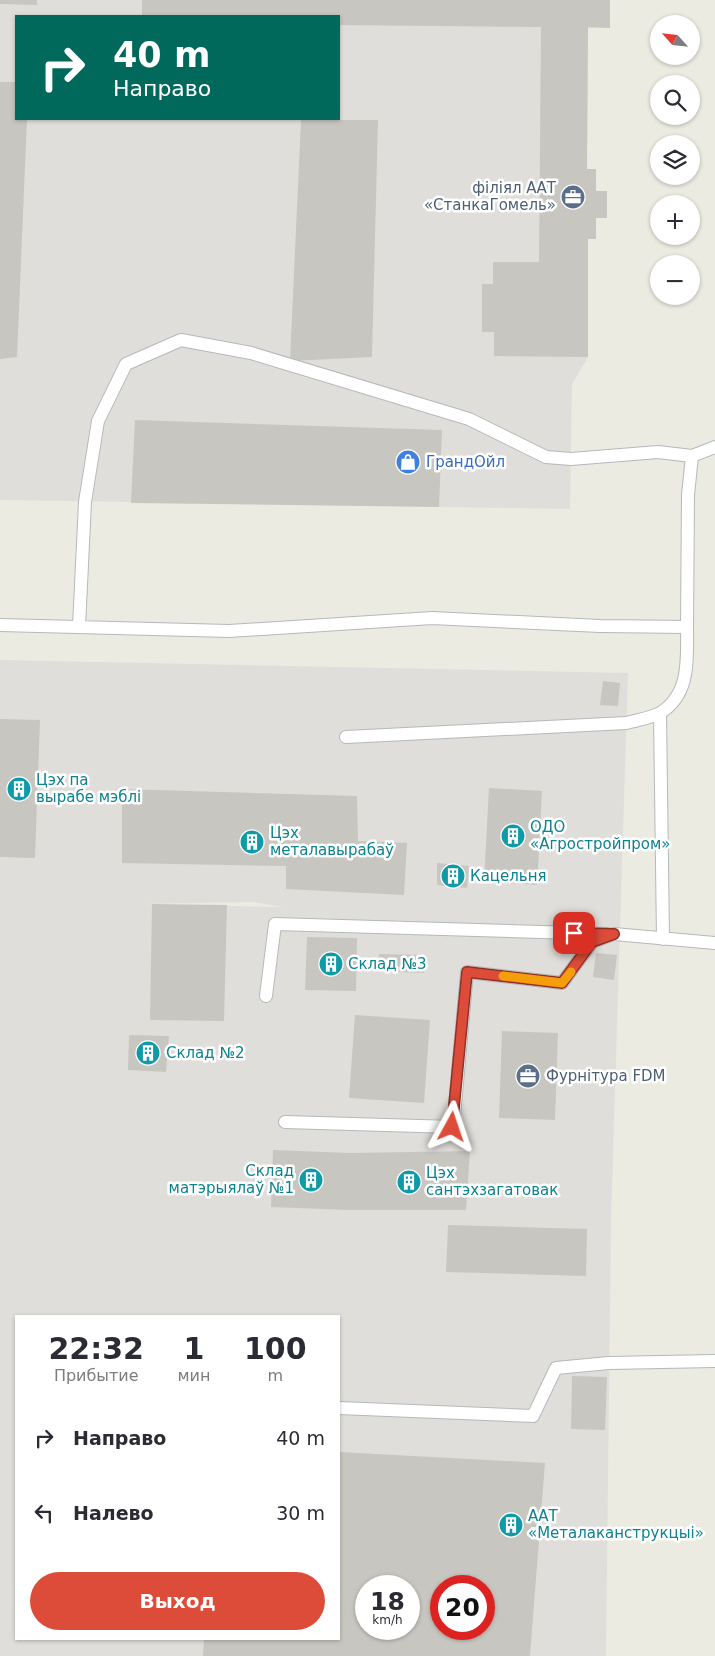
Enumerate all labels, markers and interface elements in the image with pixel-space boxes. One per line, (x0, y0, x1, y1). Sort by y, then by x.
north arrow (650, 15, 700, 65)
map controls (650, 15, 700, 305)
icon: right (30, 35, 95, 100)
text: 40 m (113, 35, 210, 75)
button: search (650, 75, 700, 125)
text: Направо (113, 76, 211, 101)
button: layers (650, 135, 700, 185)
place label: філіял ААТ «СтанкаГомель» (424, 179, 557, 214)
office icon: філіял ААТ «СтанкаГомель» (560, 184, 586, 210)
button: + (650, 195, 700, 245)
button: − (650, 255, 700, 305)
shop icon: ГрандОйл (395, 449, 421, 475)
place label: ГрандОйл (426, 453, 505, 471)
place label: Цэх па вырабе мэблі (36, 771, 141, 806)
building icon: Цэх па вырабе мэблі (6, 776, 32, 802)
place label: ОДО «Агростройпром» (530, 818, 670, 853)
building icon: ОДО «Агростройпром» (500, 823, 526, 849)
place label: Цэх металавырабаў (270, 824, 394, 859)
building icon: Цэх металавырабаў (239, 829, 265, 855)
building icon: Кацельня (440, 863, 466, 889)
place label: Кацельня (470, 867, 547, 885)
pin (553, 912, 595, 954)
icon: arrive (560, 919, 588, 947)
building icon: Склад №3 (318, 951, 344, 977)
place label: Склад №3 (348, 955, 427, 973)
building icon: Склад №2 (135, 1040, 161, 1066)
place label: Склад №2 (166, 1044, 245, 1062)
office icon: Фурнітура FDM (515, 1063, 541, 1089)
place label: Фурнітура FDM (546, 1067, 666, 1085)
position arrow (425, 1100, 477, 1152)
place label: Склад матэрыялаў №1 (169, 1162, 294, 1197)
place label: Цэх сантэхзагатовак (426, 1164, 558, 1199)
building icon: Склад матэрыялаў №1 (298, 1167, 324, 1193)
building icon: Цэх сантэхзагатовак (396, 1169, 422, 1195)
text: 22:32 (48, 1331, 144, 1366)
text: 1 (184, 1331, 204, 1366)
text: 100 (244, 1331, 307, 1366)
text: Прибытие (54, 1366, 139, 1385)
text: мин (177, 1366, 210, 1385)
text: m (267, 1366, 283, 1385)
icon: right (30, 1424, 58, 1452)
text: Направо (73, 1427, 166, 1449)
text: 40 m (276, 1427, 325, 1449)
icon: left (30, 1499, 58, 1527)
text: Налево (73, 1502, 154, 1524)
text: 30 m (276, 1502, 325, 1524)
place label: ААТ «Металаканструкцыі» (528, 1507, 704, 1542)
building icon: ААТ «Металаканструкцыі» (498, 1512, 524, 1538)
button: Выход (30, 1572, 325, 1630)
speed limit sign: 20 (430, 1575, 495, 1640)
text: 18 (370, 1587, 405, 1616)
text: km/h (372, 1613, 403, 1627)

